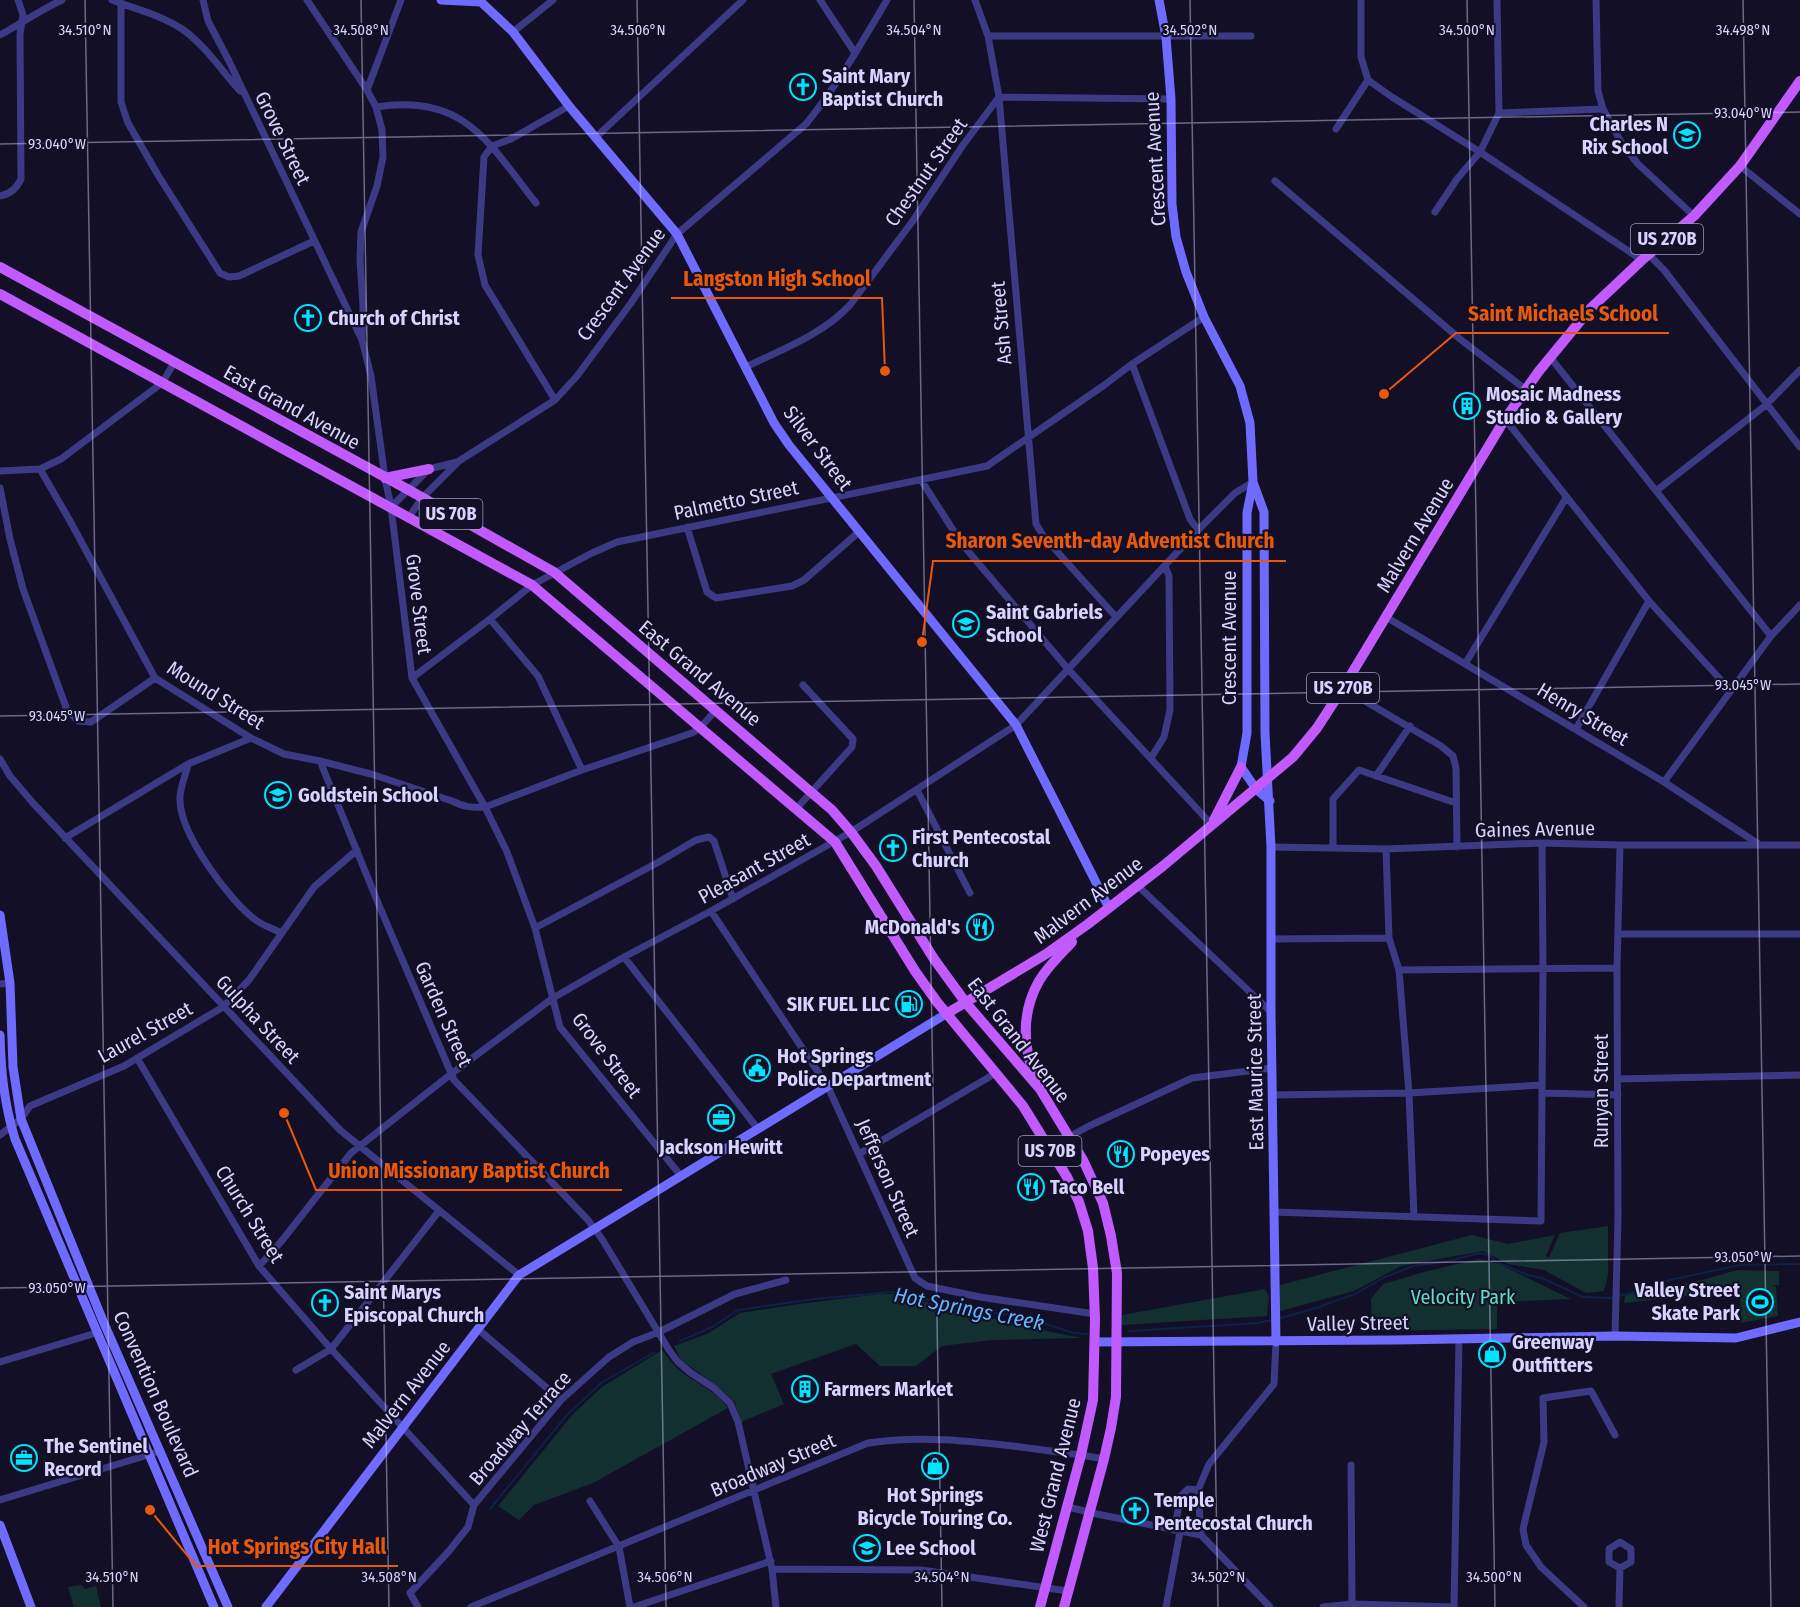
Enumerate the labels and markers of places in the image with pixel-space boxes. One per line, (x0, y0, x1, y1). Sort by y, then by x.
place label: Saint Mary Baptist Church (822, 64, 943, 111)
church icon: Saint Mary Baptist Church (788, 72, 818, 102)
place label: Charles N Rix School (1582, 112, 1669, 159)
school or university icon: Charles N Rix School (1672, 120, 1702, 150)
callout: Langston High School (671, 259, 882, 298)
callout: Saint Michaels School (1456, 294, 1669, 333)
church icon: Church of Christ (293, 303, 323, 333)
place label: Church of Christ (328, 306, 461, 330)
place label: Mosaic Madness Studio & Gallery (1486, 382, 1623, 429)
building icon: Mosaic Madness Studio & Gallery (1452, 391, 1482, 421)
callout: Sharon Seventh-day Adventist Church (933, 522, 1286, 561)
place label: Saint Gabriels School (986, 600, 1103, 647)
school or university icon: Saint Gabriels School (951, 609, 981, 639)
school or university icon: Goldstein School (263, 780, 293, 810)
place label: Goldstein School (298, 783, 439, 807)
place label: First Pentecostal Church (912, 825, 1051, 872)
church icon: First Pentecostal Church (878, 833, 908, 863)
restaurant icon: McDonald's (965, 912, 995, 942)
place label: McDonald's (865, 915, 960, 939)
fuel station icon: SIK FUEL LLC (894, 989, 924, 1019)
place label: SIK FUEL LLC (787, 992, 891, 1016)
place label: Hot Springs Police Department (777, 1044, 932, 1091)
public building icon: Hot Springs Police Department (742, 1053, 772, 1083)
office icon: Jackson Hewitt (706, 1103, 736, 1133)
place label: Jackson Hewitt (658, 1135, 784, 1159)
restaurant icon: Popeyes (1106, 1139, 1136, 1169)
place label: Popeyes (1140, 1142, 1210, 1166)
callout: Union Missionary Baptist Church (316, 1151, 622, 1190)
restaurant icon: Taco Bell (1016, 1172, 1046, 1202)
place label: Taco Bell (1050, 1175, 1125, 1199)
place label: Valley Street Skate Park (1634, 1278, 1741, 1325)
place label: Saint Marys Episcopal Church (344, 1280, 484, 1327)
sports icon: Valley Street Skate Park (1745, 1287, 1775, 1317)
church icon: Saint Marys Episcopal Church (310, 1288, 340, 1318)
place label: Greenway Outfitters (1512, 1330, 1594, 1377)
shop icon: Greenway Outfitters (1477, 1339, 1507, 1369)
building icon: Farmers Market (790, 1374, 820, 1404)
place label: Farmers Market (824, 1377, 954, 1401)
place label: The Sentinel Record (44, 1434, 148, 1481)
office icon: The Sentinel Record (9, 1443, 39, 1473)
shop icon: Hot Springs Bicycle Touring Co. (920, 1451, 950, 1481)
place label: Hot Springs Bicycle Touring Co. (858, 1483, 1013, 1530)
place label: Temple Pentecostal Church (1154, 1488, 1313, 1535)
church icon: Temple Pentecostal Church (1120, 1496, 1150, 1526)
callout: Hot Springs City Hall (196, 1527, 398, 1566)
school or university icon: Lee School (852, 1533, 882, 1563)
place label: Lee School (886, 1536, 976, 1560)

